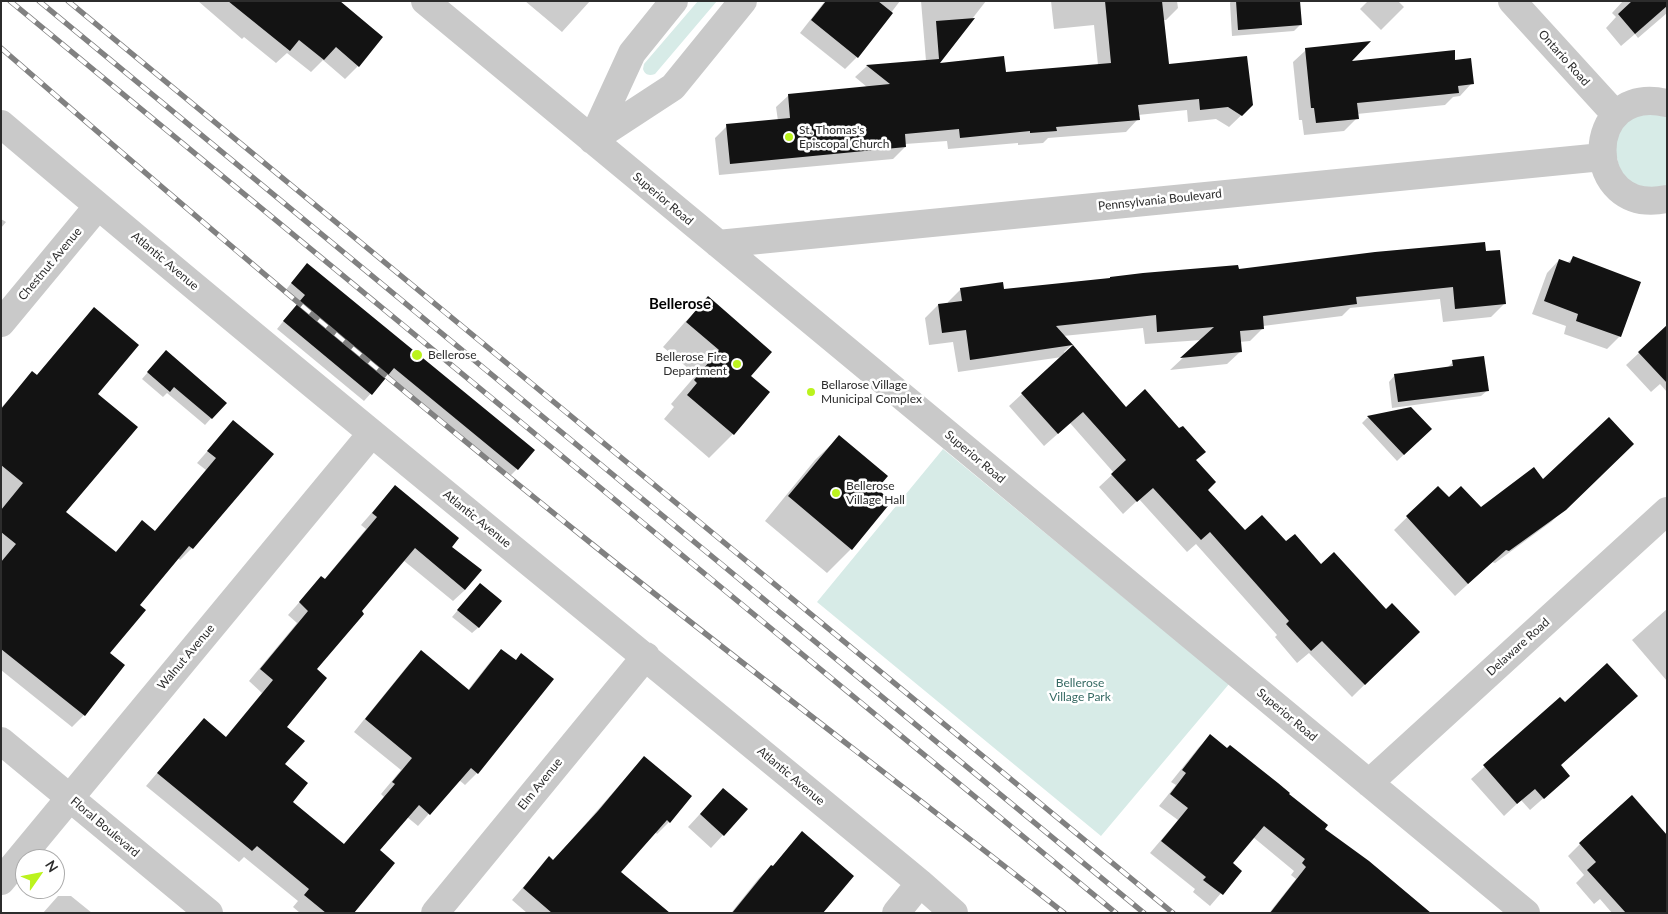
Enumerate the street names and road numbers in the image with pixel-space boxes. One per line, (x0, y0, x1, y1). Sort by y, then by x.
street label: Ontario Road (1535, 27, 1593, 89)
street label: Superior Road (630, 170, 696, 228)
street label: Pennsylvania Boulevard (1097, 186, 1223, 214)
street label: Chestnut Avenue (15, 225, 85, 303)
street label: Atlantic Avenue (128, 229, 202, 293)
street label: Superior Road (942, 428, 1008, 486)
street label: Atlantic Avenue (440, 487, 514, 551)
street label: Delaware Road (1484, 615, 1552, 679)
street label: Walnut Avenue (154, 621, 218, 693)
street label: Superior Road (1254, 686, 1320, 744)
street label: Atlantic Avenue (754, 744, 828, 808)
street label: Elm Avenue (515, 755, 565, 813)
street label: Floral Boulevard (68, 794, 142, 860)

